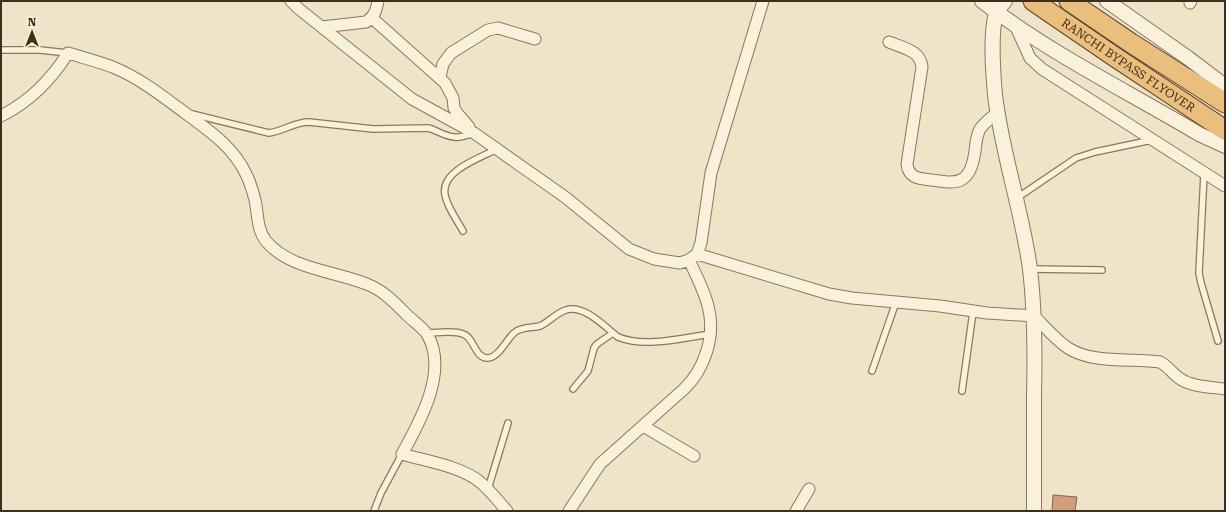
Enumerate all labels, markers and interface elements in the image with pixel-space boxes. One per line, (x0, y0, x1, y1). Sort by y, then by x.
north arrow (12, 12, 52, 52)
text: N (28, 16, 37, 29)
street label: RANCHI BYPASS FLYOVER (1059, 16, 1198, 116)

